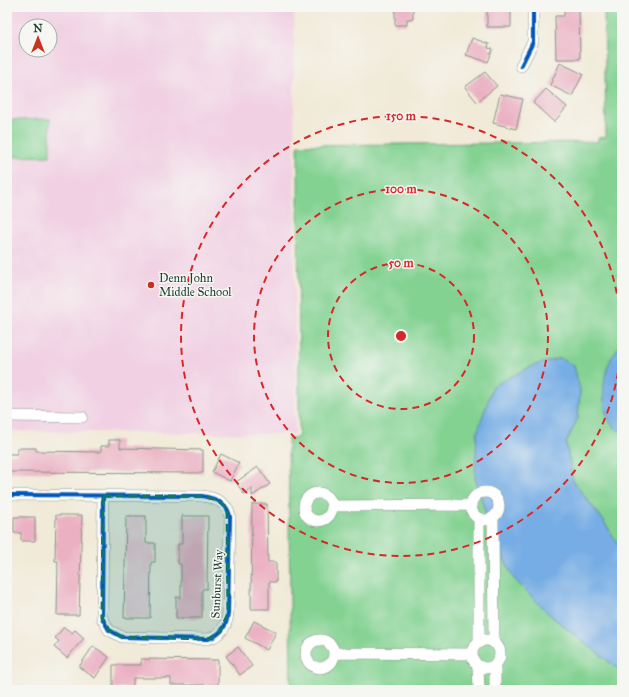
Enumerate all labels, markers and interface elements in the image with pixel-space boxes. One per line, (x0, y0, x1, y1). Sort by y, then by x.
north arrow (18, 18, 58, 58)
text: N (33, 22, 43, 35)
text: 150 m (386, 109, 417, 123)
text: 100 m (385, 182, 418, 196)
text: 50 m (388, 256, 415, 270)
place label: Denn John Middle School (159, 271, 232, 299)
marker: Denn John Middle School (146, 280, 156, 290)
centre of rings (394, 329, 408, 343)
street label: Sunburst Way (208, 549, 226, 619)

